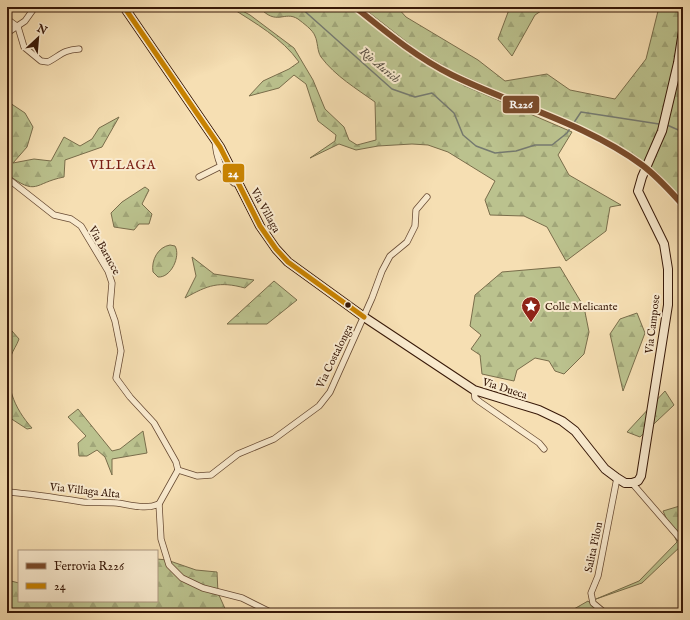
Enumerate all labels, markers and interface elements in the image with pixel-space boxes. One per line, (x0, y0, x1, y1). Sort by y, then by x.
north arrow (18, 18, 58, 58)
text: N (34, 21, 50, 38)
water label: Rio Aurich (356, 44, 403, 87)
line badge: R226 (502, 95, 540, 114)
text: R226 (509, 98, 534, 112)
district label: VILLAGA (88, 157, 157, 174)
line badge: 24 (222, 163, 245, 183)
text: 24 (228, 167, 239, 181)
street label: Via Villaga (247, 185, 283, 235)
street label: Via Barucce (85, 223, 123, 277)
street label: Via Campose (642, 294, 664, 355)
place icon: Colle Melicante (520, 295, 542, 323)
unlabelled marker (343, 300, 353, 310)
place label: Colle Melicante (545, 300, 618, 314)
street label: Via Costalonga (313, 322, 356, 391)
street label: Via Dueca (480, 375, 529, 403)
street label: Via Villaga Alta (48, 480, 121, 502)
street label: Salita Pilon (582, 521, 606, 574)
legend (18, 550, 158, 602)
text: Ferrovia R226 (54, 559, 125, 574)
text: 24 (54, 579, 66, 594)

